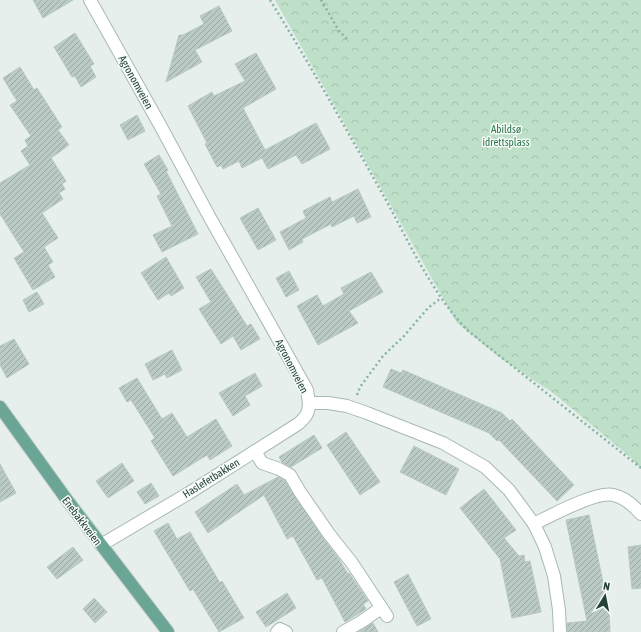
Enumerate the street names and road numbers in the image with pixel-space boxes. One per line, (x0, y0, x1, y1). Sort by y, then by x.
street label: Agronomveien (116, 53, 156, 111)
street label: Agronomveien (273, 337, 311, 395)
street label: Haslefetbakken (180, 456, 242, 500)
street label: Enebakkveien (60, 495, 104, 547)

